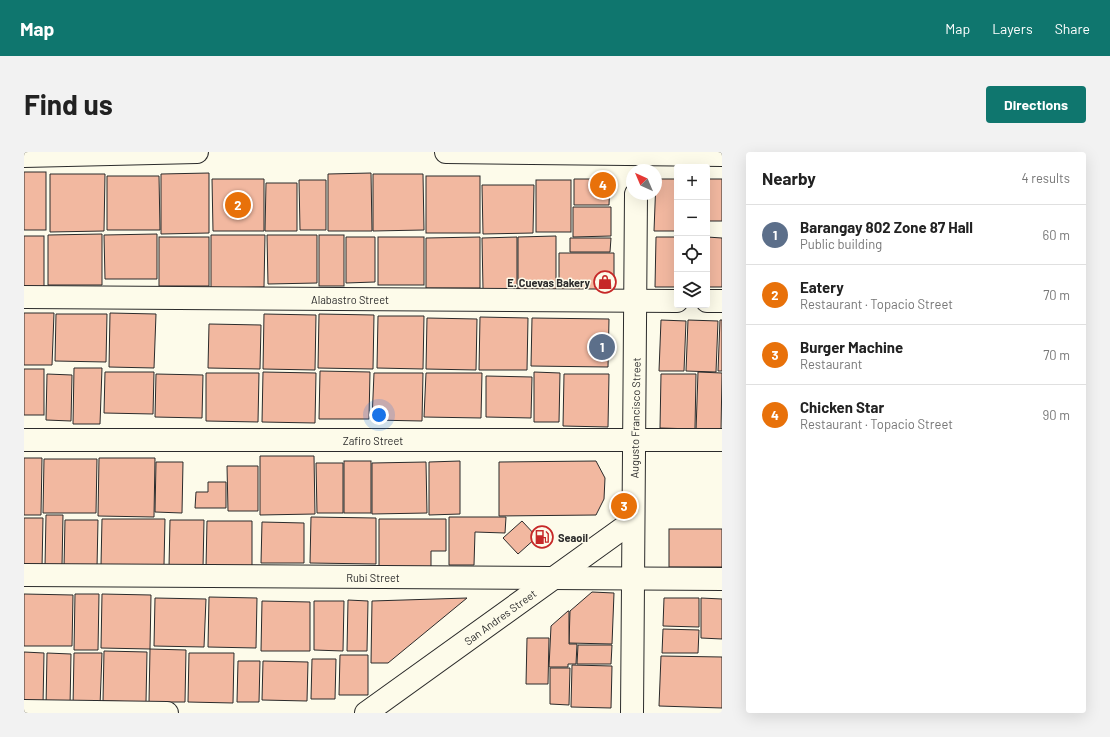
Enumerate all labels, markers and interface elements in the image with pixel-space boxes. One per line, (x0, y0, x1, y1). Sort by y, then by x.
text: Map (20, 17, 54, 40)
text: Map (945, 20, 970, 37)
text: Layers (992, 20, 1033, 37)
text: Share (1055, 20, 1090, 37)
button: Directions (986, 86, 1086, 123)
text: Find us (24, 87, 113, 121)
north arrow (626, 164, 662, 200)
map controls (674, 164, 710, 308)
button: + (674, 164, 710, 200)
text: Nearby (762, 168, 816, 188)
pin: 4 (590, 170, 616, 200)
text: 4 results (1022, 170, 1070, 186)
pin: 2 (225, 190, 251, 220)
button: − (674, 200, 710, 236)
text: Barangay 802 Zone 87 Hall (800, 218, 973, 236)
text: 1 (773, 227, 777, 243)
text: 60 m (1043, 227, 1070, 243)
button: locate (674, 236, 710, 272)
text: Public building (800, 236, 882, 252)
shop icon: E. Cuevas Bakery (592, 269, 618, 295)
button: layers (674, 272, 710, 308)
place label: E. Cuevas Bakery (507, 276, 590, 289)
text: Eatery (800, 278, 844, 296)
text: 2 (771, 287, 779, 303)
text: 70 m (1043, 287, 1070, 303)
street label: Alabastro Street (311, 293, 389, 306)
text: Restaurant · Topacio Street (800, 296, 953, 312)
pin: 1 (589, 332, 615, 362)
text: Burger Machine (800, 338, 903, 356)
text: 3 (771, 347, 779, 363)
text: 70 m (1043, 347, 1070, 363)
text: Restaurant (800, 356, 862, 372)
street label: Augusto Francisco Street (627, 357, 643, 479)
text: Chicken Star (800, 398, 884, 416)
your location (369, 405, 389, 425)
text: 4 (771, 407, 779, 423)
text: 90 m (1043, 407, 1070, 423)
text: Restaurant · Topacio Street (800, 416, 953, 432)
street label: Zafiro Street (343, 434, 403, 447)
pin: 3 (611, 491, 637, 521)
fuel station icon: Seaoil (529, 524, 555, 550)
place label: Seaoil (558, 531, 588, 544)
street label: Rubi Street (346, 571, 400, 584)
street label: San Andres Street (461, 586, 539, 648)

